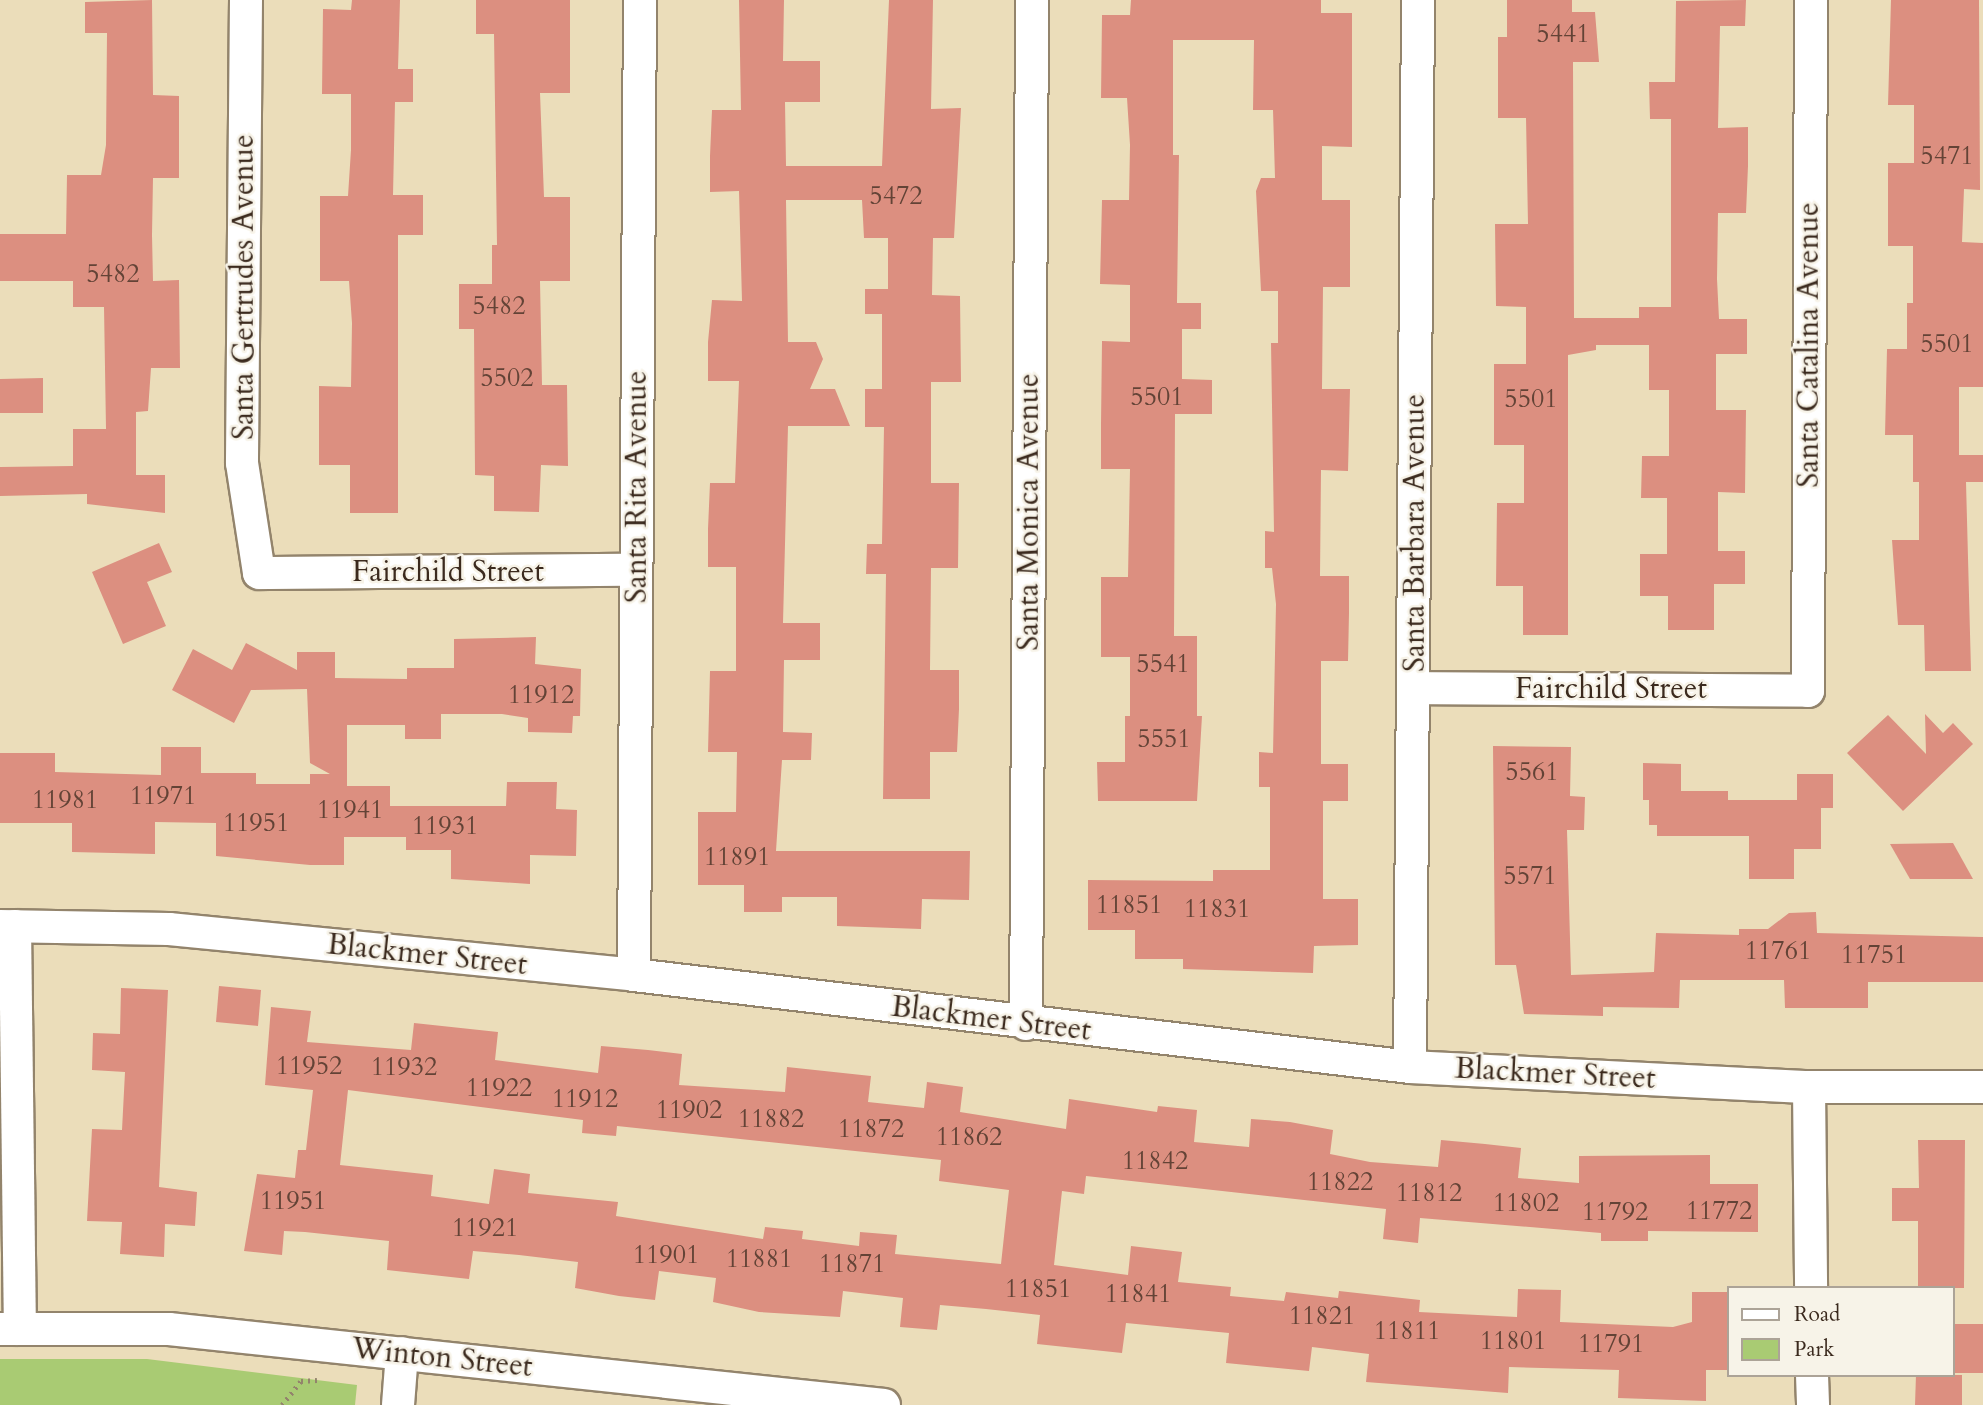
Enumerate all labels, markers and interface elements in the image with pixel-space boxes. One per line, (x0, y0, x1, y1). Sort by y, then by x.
house number: 5441 (1536, 18, 1590, 50)
street label: Santa Gertrudes Avenue (226, 134, 262, 440)
house number: 5471 (1920, 140, 1974, 172)
house number: 5472 (869, 180, 923, 212)
street label: Santa Catalina Avenue (1791, 202, 1827, 488)
house number: 5482 (86, 258, 140, 290)
house number: 5482 (472, 290, 526, 322)
house number: 5501 (1920, 328, 1974, 360)
house number: 5502 (480, 362, 534, 394)
street label: Santa Rita Avenue (619, 371, 655, 603)
street label: Santa Monica Avenue (1011, 373, 1047, 651)
house number: 5501 (1130, 381, 1184, 413)
house number: 5501 (1504, 383, 1558, 415)
street label: Santa Barbara Avenue (1397, 394, 1433, 672)
street label: Fairchild Street (352, 554, 544, 590)
house number: 5541 (1136, 648, 1190, 680)
street label: Fairchild Street (1515, 671, 1707, 707)
house number: 11912 (508, 679, 574, 711)
house number: 5551 (1137, 723, 1191, 755)
house number: 5561 (1505, 756, 1559, 788)
house number: 11971 (130, 780, 196, 812)
house number: 11981 (32, 784, 98, 816)
house number: 11941 (317, 794, 383, 826)
house number: 11951 (223, 807, 289, 839)
house number: 11931 (412, 810, 478, 842)
house number: 11891 (704, 841, 770, 873)
house number: 5571 (1503, 860, 1557, 892)
house number: 11851 (1096, 889, 1162, 921)
house number: 11831 (1184, 893, 1250, 925)
street label: Blackmer Street (325, 927, 529, 983)
house number: 11761 (1745, 935, 1811, 967)
house number: 11751 (1841, 939, 1907, 971)
street label: Blackmer Street (889, 989, 1093, 1049)
house number: 11952 (276, 1050, 342, 1082)
house number: 11932 (371, 1051, 437, 1083)
street label: Blackmer Street (1454, 1051, 1656, 1097)
house number: 11922 (466, 1072, 532, 1104)
house number: 11912 (552, 1083, 618, 1115)
house number: 11902 (656, 1094, 722, 1126)
house number: 11882 (738, 1103, 804, 1135)
house number: 11872 (838, 1113, 904, 1145)
house number: 11862 (936, 1121, 1002, 1153)
house number: 11842 (1122, 1145, 1188, 1177)
house number: 11822 (1307, 1166, 1373, 1198)
house number: 11812 (1396, 1177, 1462, 1209)
house number: 11951 (260, 1185, 326, 1217)
house number: 11802 (1493, 1187, 1559, 1219)
house number: 11772 (1686, 1195, 1752, 1227)
house number: 11792 (1582, 1196, 1648, 1228)
house number: 11921 (452, 1212, 518, 1244)
house number: 11901 (633, 1239, 699, 1271)
house number: 11881 (726, 1243, 792, 1275)
house number: 11871 (819, 1248, 885, 1280)
house number: 11851 (1005, 1273, 1071, 1305)
house number: 11841 (1105, 1278, 1171, 1310)
legend (1728, 1286, 1955, 1377)
house number: 11821 (1289, 1300, 1355, 1332)
text: Road (1794, 1300, 1840, 1329)
house number: 11811 (1374, 1315, 1440, 1347)
house number: 11801 (1480, 1325, 1546, 1357)
house number: 11791 (1578, 1328, 1644, 1360)
street label: Winton Street (350, 1331, 534, 1385)
text: Park (1794, 1335, 1834, 1364)

